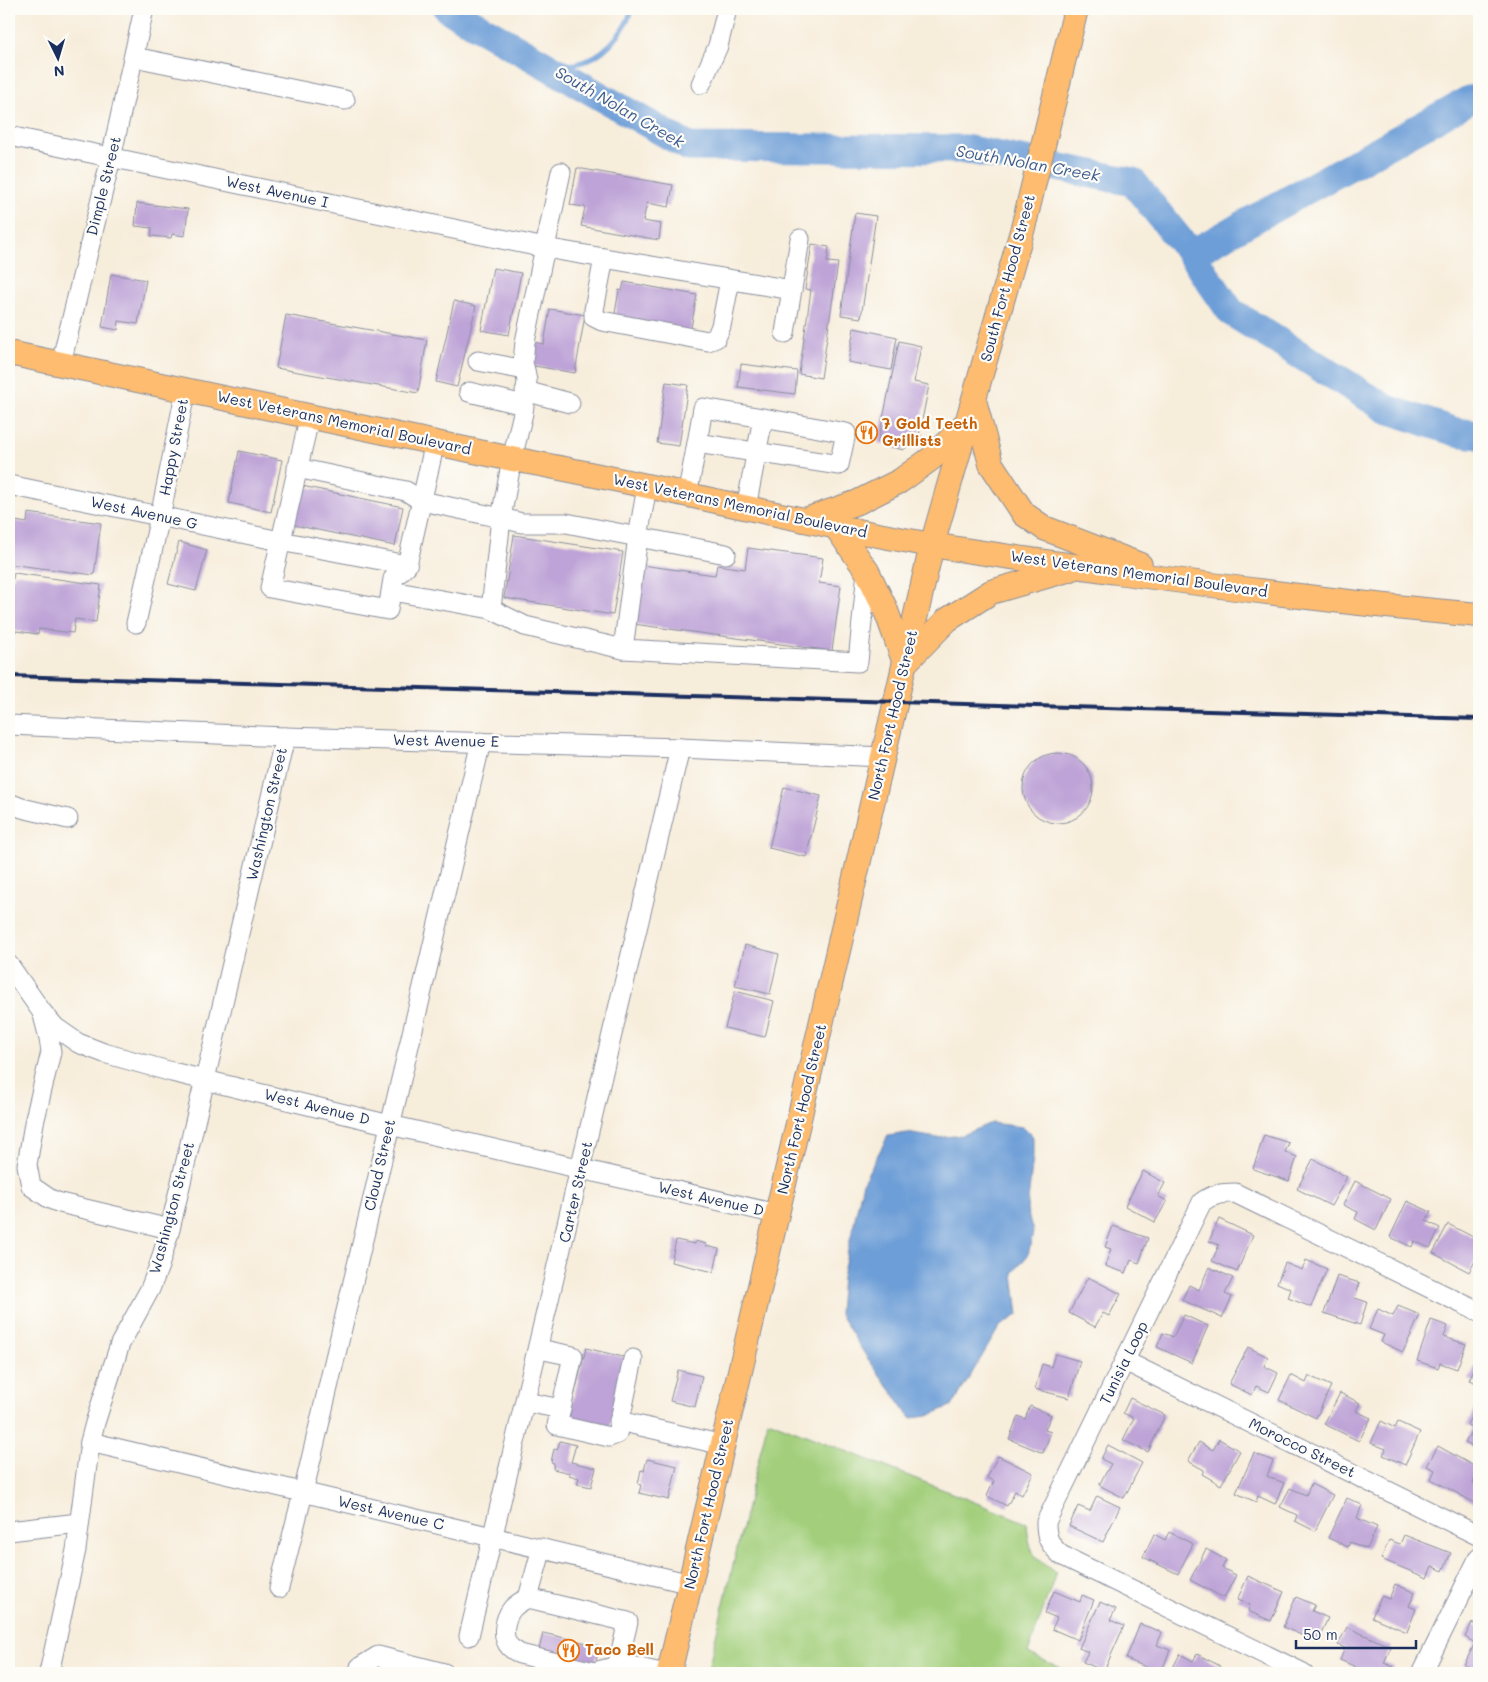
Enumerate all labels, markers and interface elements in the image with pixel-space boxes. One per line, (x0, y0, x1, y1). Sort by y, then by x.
north arrow (32, 32, 82, 82)
water label: South Nolan Creek (552, 61, 689, 152)
text: N (53, 62, 65, 81)
street label: Dimple Street (81, 134, 125, 238)
water label: South Nolan Creek (955, 140, 1102, 186)
street label: West Avenue I (224, 170, 331, 212)
street label: South Fort Hood Street (975, 192, 1039, 363)
street label: West Veterans Memorial Boulevard (215, 385, 473, 459)
street label: Happy Street (154, 396, 192, 497)
place label: 7 Gold Teeth Grillists (882, 413, 978, 450)
restaurant icon: 7 Gold Teeth Grillists (854, 421, 878, 445)
street label: West Veterans Memorial Boulevard (611, 468, 869, 542)
street label: West Avenue G (89, 491, 200, 533)
street label: West Veterans Memorial Boulevard (1009, 545, 1269, 601)
street label: North Fort Hood Street (863, 628, 921, 802)
street label: West Avenue E (393, 729, 500, 751)
street label: Washington Street (241, 745, 291, 882)
street label: North Fort Hood Street (772, 1022, 830, 1196)
street label: West Avenue D (262, 1083, 372, 1129)
street label: Cloud Street (359, 1117, 399, 1213)
street label: Washington Street (144, 1139, 198, 1276)
street label: Carter Street (554, 1139, 596, 1244)
street label: West Avenue D (656, 1176, 766, 1220)
street label: Tunisia Loop (1094, 1318, 1152, 1408)
street label: Morocco Street (1246, 1413, 1359, 1482)
street label: North Fort Hood Street (679, 1417, 737, 1591)
street label: West Avenue C (336, 1490, 447, 1534)
scale bar (1296, 1617, 1416, 1649)
text: 50 m (1303, 1624, 1338, 1644)
restaurant icon: Taco Bell (557, 1638, 581, 1662)
place label: Taco Bell (585, 1639, 654, 1659)

